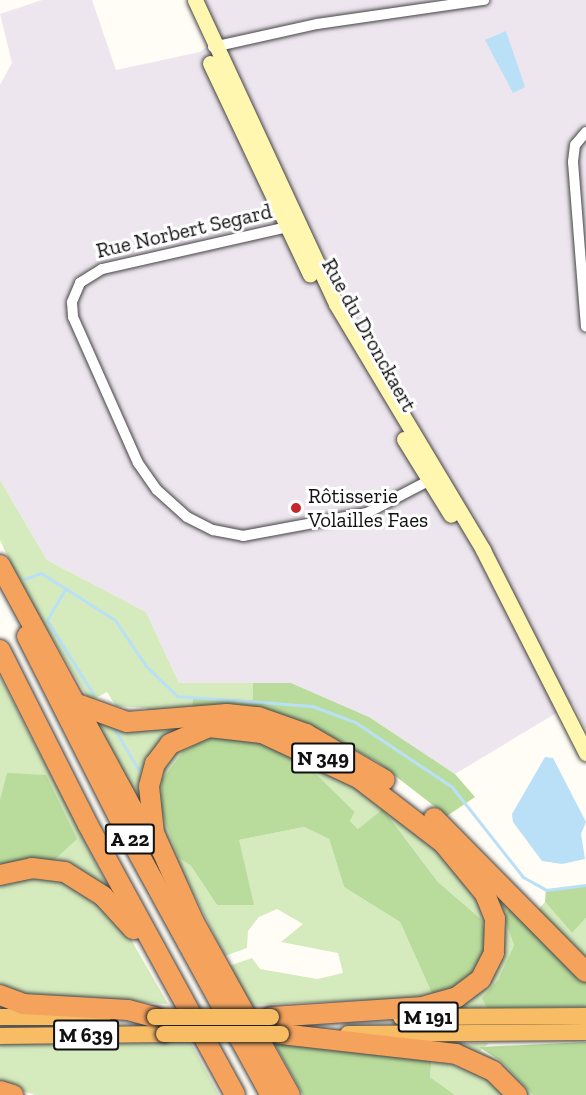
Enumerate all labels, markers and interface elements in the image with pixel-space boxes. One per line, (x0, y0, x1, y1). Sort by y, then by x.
street label: Rue Norbert Segard (94, 199, 274, 263)
street label: Rue du Dronckaert (316, 254, 422, 416)
place label: Rôtisserie Volailles Faes (308, 483, 428, 533)
marker: Rôtisserie Volailles Faes (289, 501, 303, 515)
road number: N 349 (290, 741, 356, 775)
road number: A 22 (104, 822, 156, 856)
road number: M 191 (396, 1000, 460, 1034)
road number: M 639 (53, 1018, 119, 1052)

